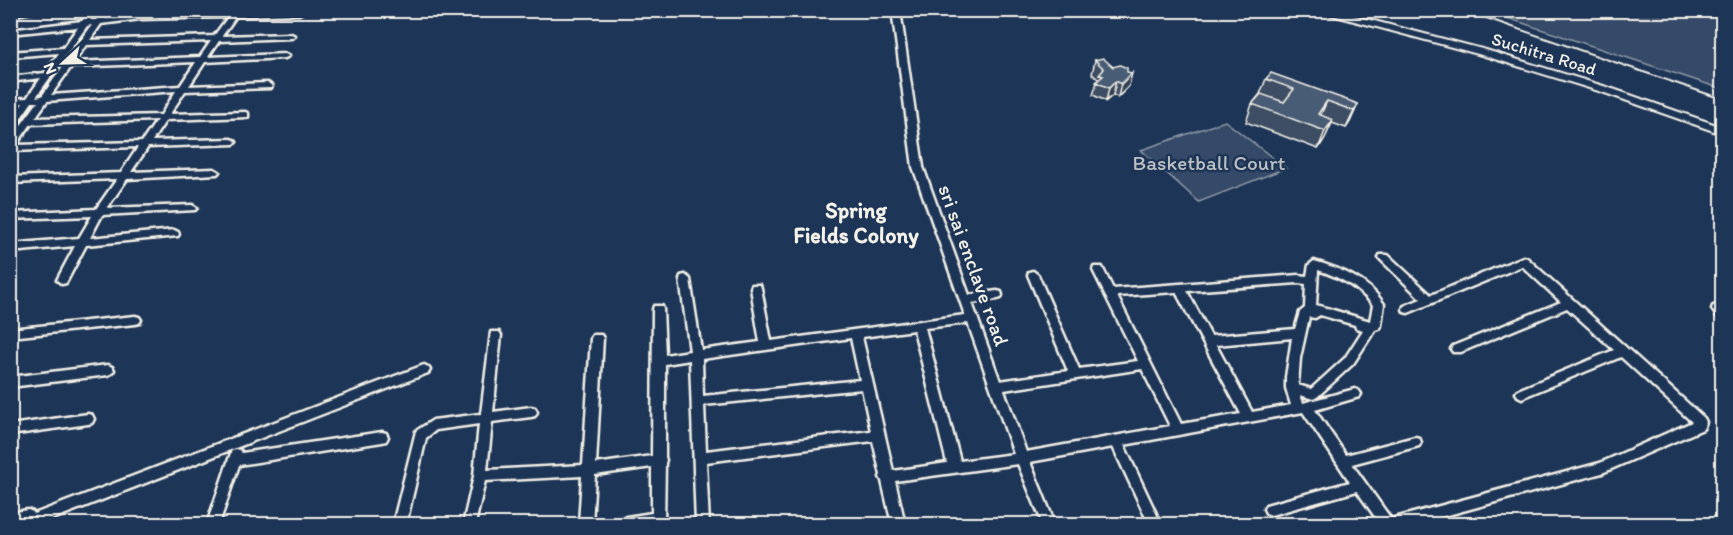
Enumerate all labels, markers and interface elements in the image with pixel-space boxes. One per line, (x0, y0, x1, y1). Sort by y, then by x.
street label: Suchitra Road (1489, 28, 1599, 80)
north arrow (33, 33, 93, 93)
text: N (39, 60, 60, 77)
park label: Basketball Court (1133, 150, 1286, 175)
street label: sri sai enclave road (933, 181, 1015, 350)
district label: Spring Fields Colony (793, 197, 919, 249)

